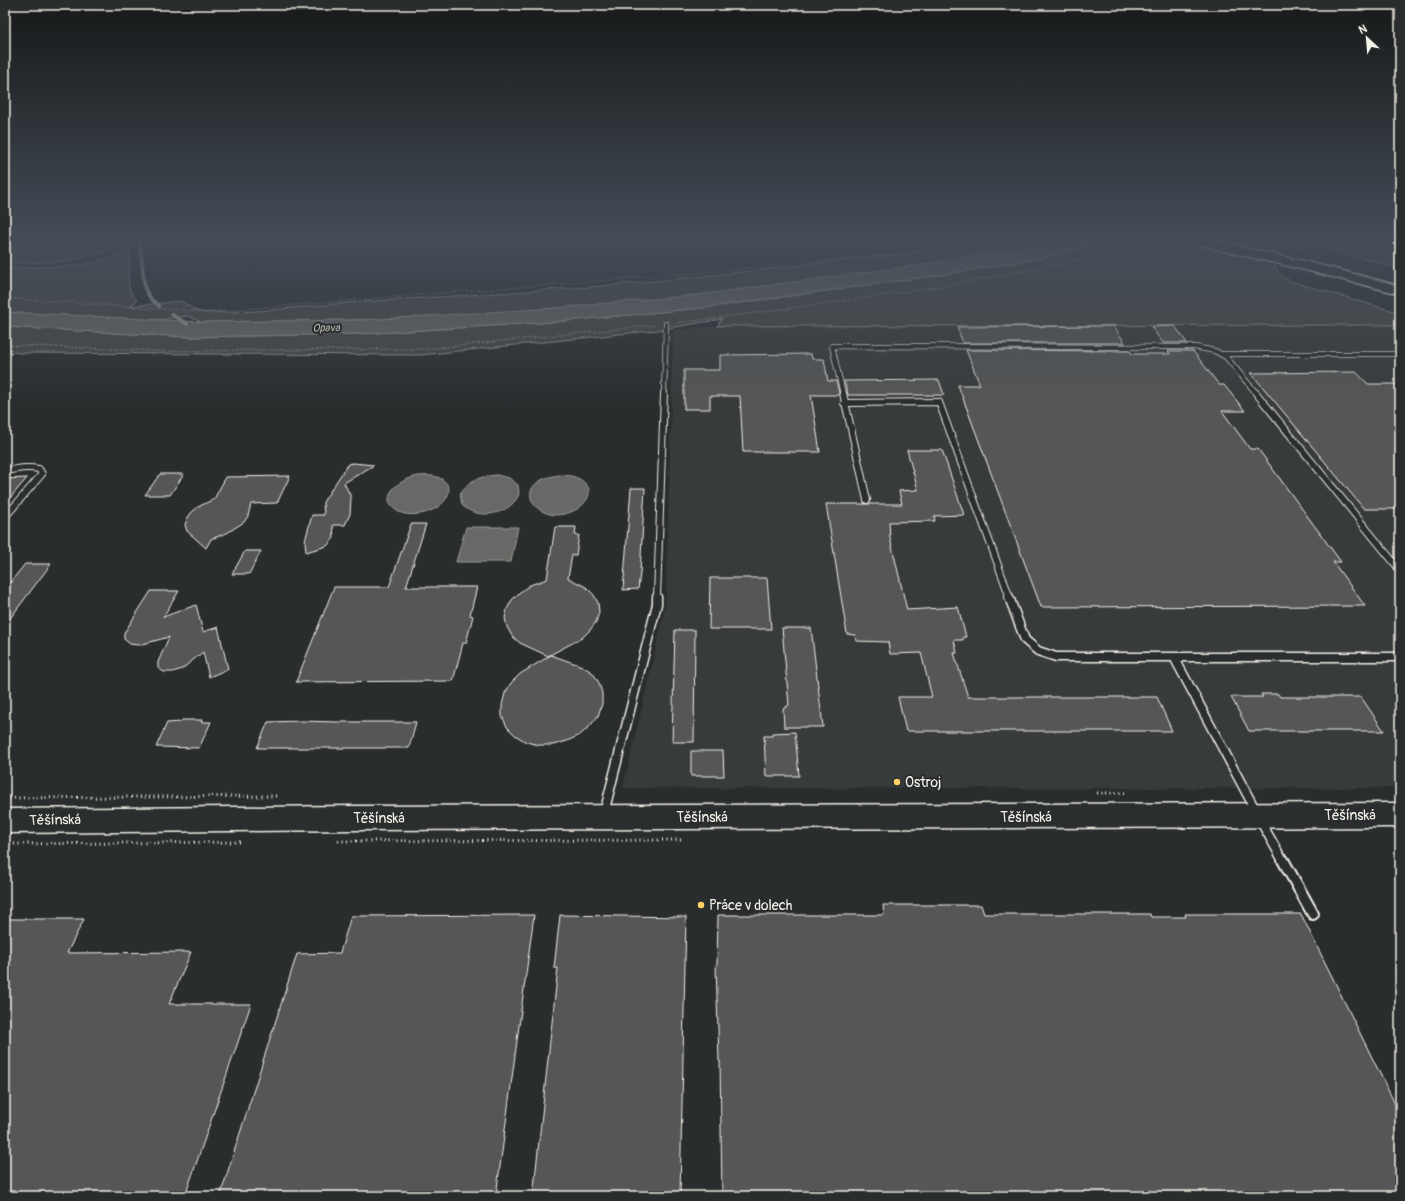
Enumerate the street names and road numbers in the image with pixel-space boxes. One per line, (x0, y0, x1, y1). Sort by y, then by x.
street label: Těšínská (1324, 807, 1376, 824)
street label: Těšínská (676, 809, 728, 826)
street label: Těšínská (1000, 809, 1052, 826)
street label: Těšínská (353, 810, 405, 827)
street label: Těšínská (29, 811, 81, 829)

